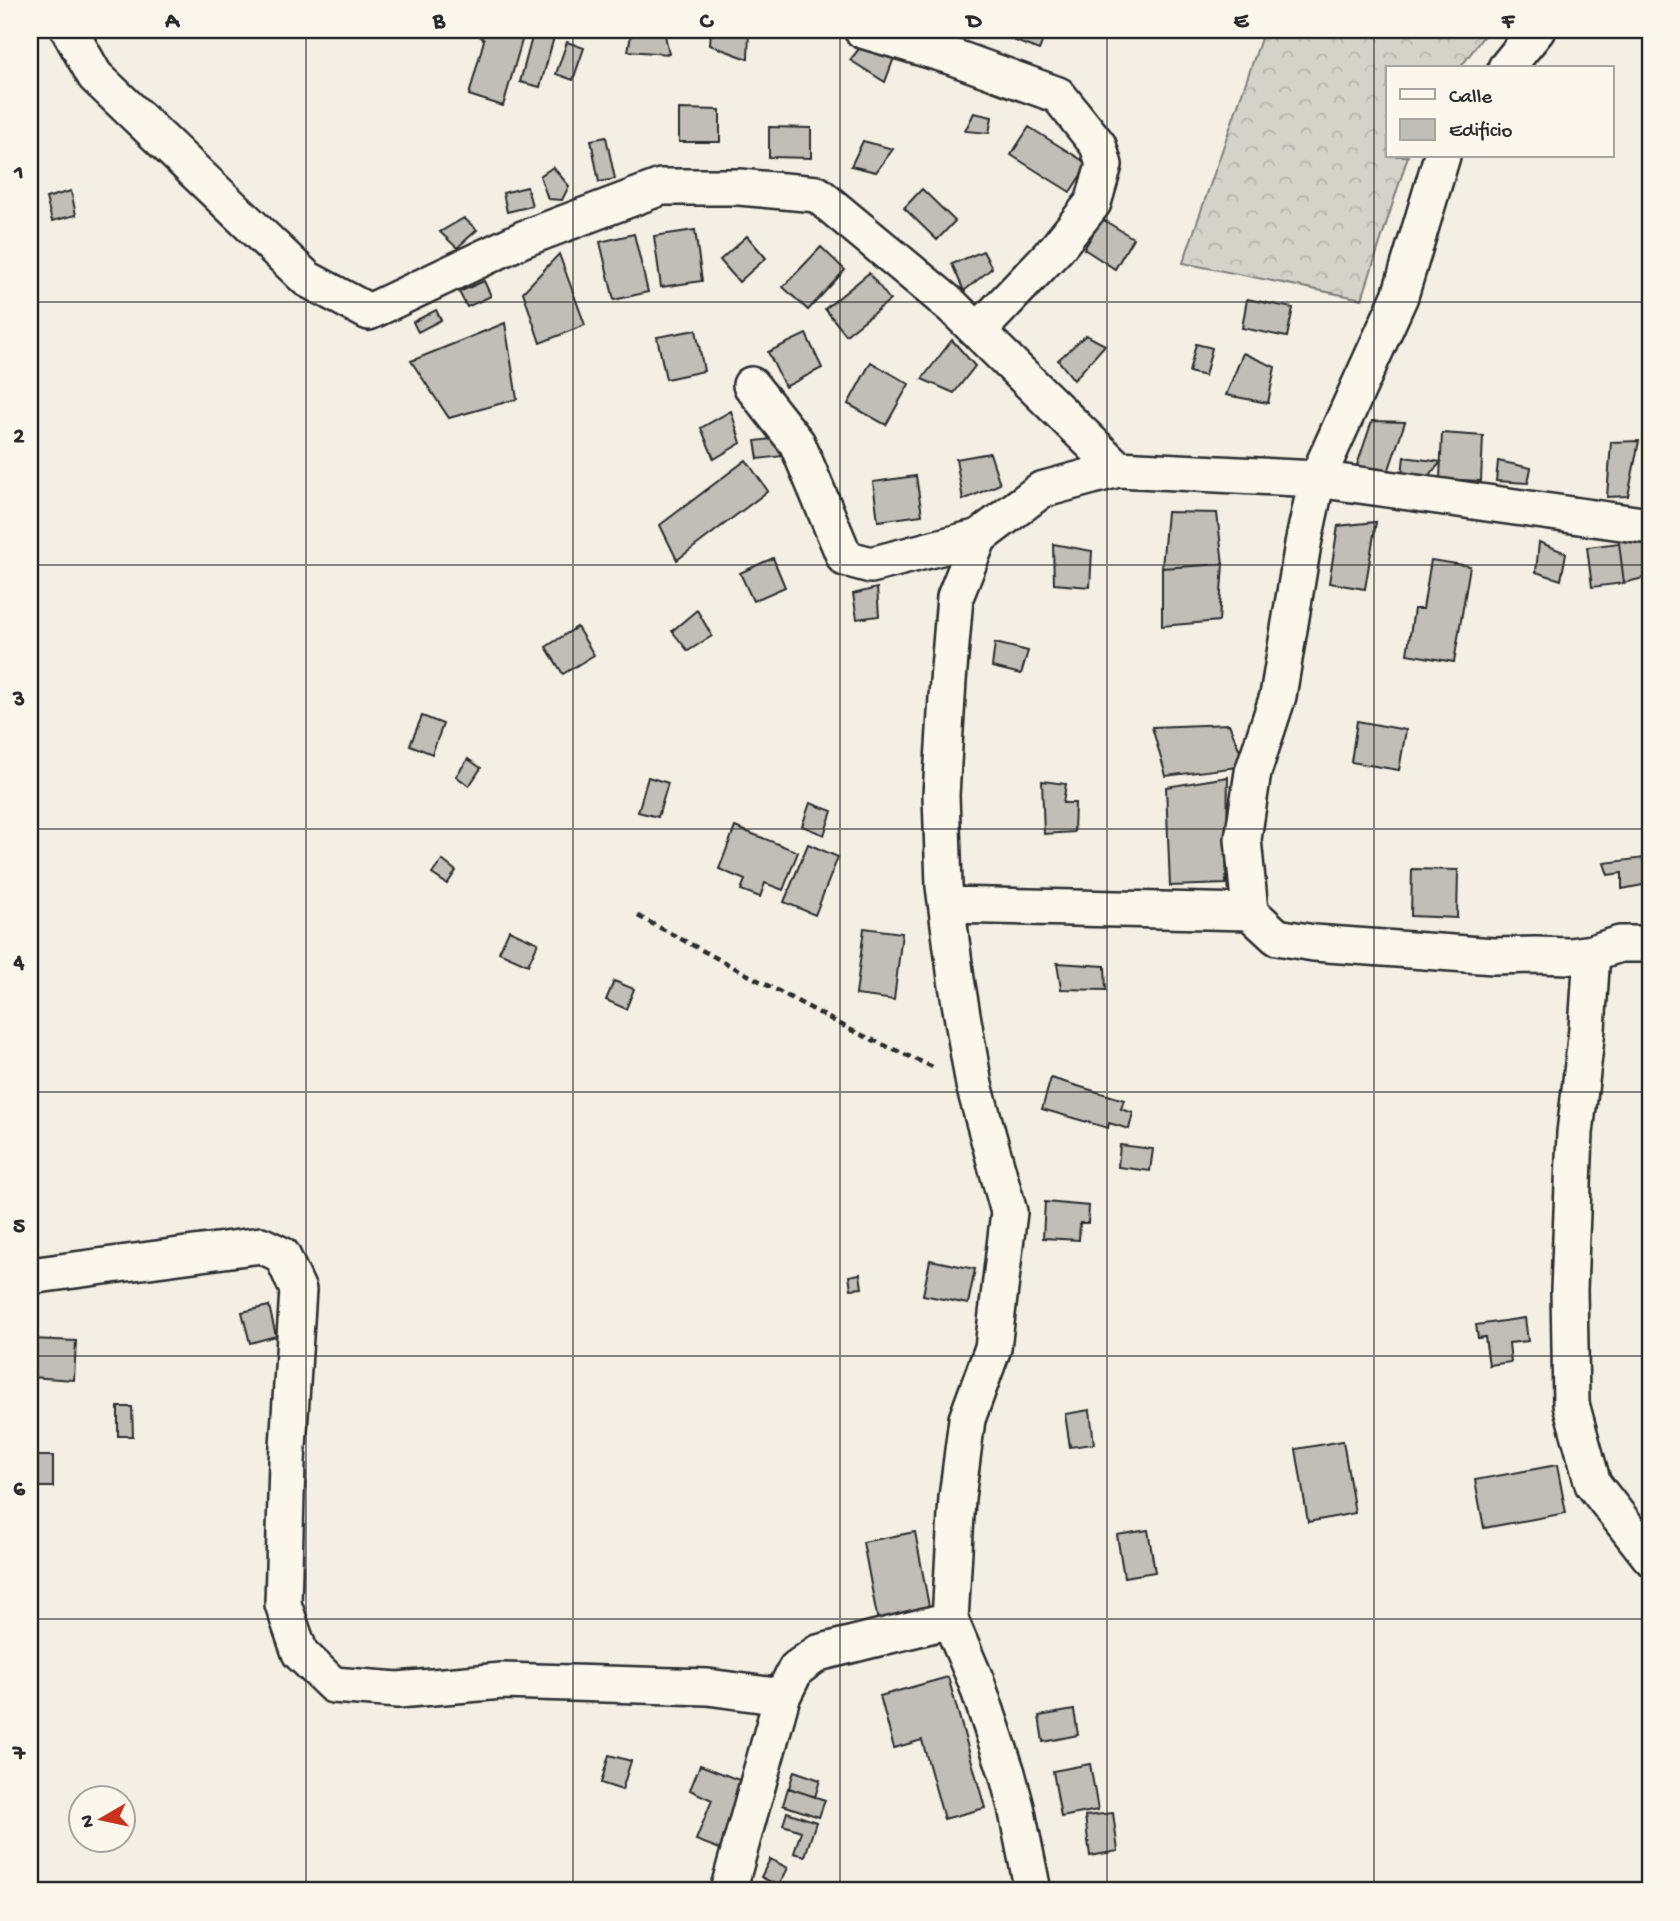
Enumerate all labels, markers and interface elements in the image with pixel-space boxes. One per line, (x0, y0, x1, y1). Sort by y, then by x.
text: A (164, 9, 180, 36)
text: B (432, 9, 446, 36)
text: C (700, 9, 715, 36)
text: D (965, 9, 983, 36)
text: E (1234, 9, 1250, 36)
text: F (1501, 9, 1516, 36)
legend (1386, 66, 1614, 158)
text: Calle (1449, 86, 1493, 111)
text: Edificio (1449, 120, 1513, 145)
text: 1 (13, 160, 24, 187)
text: 2 (13, 424, 25, 451)
text: 3 (12, 687, 25, 714)
text: 4 (13, 950, 25, 977)
text: 5 (13, 1214, 25, 1241)
text: 6 (13, 1477, 26, 1504)
text: 7 (12, 1741, 26, 1768)
north arrow (66, 1784, 136, 1854)
text: N (76, 1813, 101, 1829)

